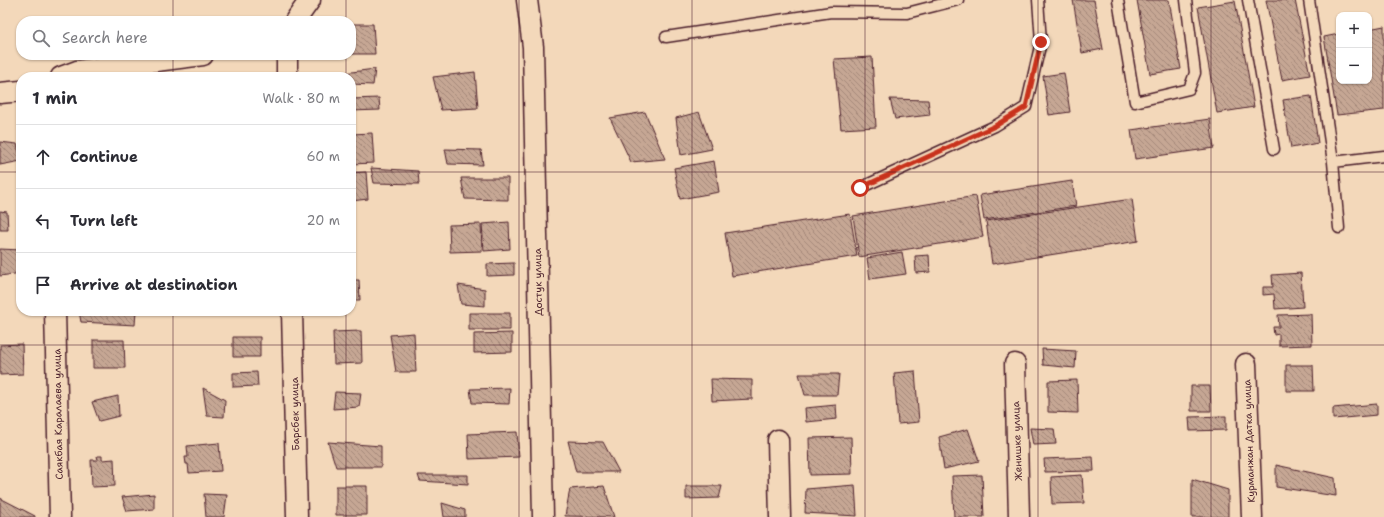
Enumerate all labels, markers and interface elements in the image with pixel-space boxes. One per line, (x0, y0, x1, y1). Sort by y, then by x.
map controls (1336, 12, 1372, 84)
button: + (1336, 12, 1372, 48)
search box (16, 16, 356, 60)
icon: search (30, 27, 52, 49)
text: Search here (62, 28, 148, 48)
route end (1032, 33, 1050, 51)
button: − (1336, 48, 1372, 84)
text: 1 min (32, 87, 77, 109)
text: Walk · 80 m (262, 90, 340, 107)
icon: ahead (32, 146, 54, 168)
text: Continue (70, 147, 138, 167)
text: 60 m (307, 148, 340, 165)
route start (851, 179, 869, 197)
icon: left (32, 210, 54, 232)
text: Turn left (70, 211, 138, 231)
text: 20 m (307, 212, 340, 229)
street label: Достук улица (531, 247, 545, 316)
icon: arrive (32, 274, 54, 296)
text: Arrive at destination (70, 275, 238, 295)
street label: Саякбая Каралаева улица (50, 348, 66, 480)
street label: Барсбек улица (288, 376, 302, 451)
street label: Курманжан Датка улица (1240, 378, 1258, 503)
street label: Женишке улица (1009, 400, 1025, 481)

